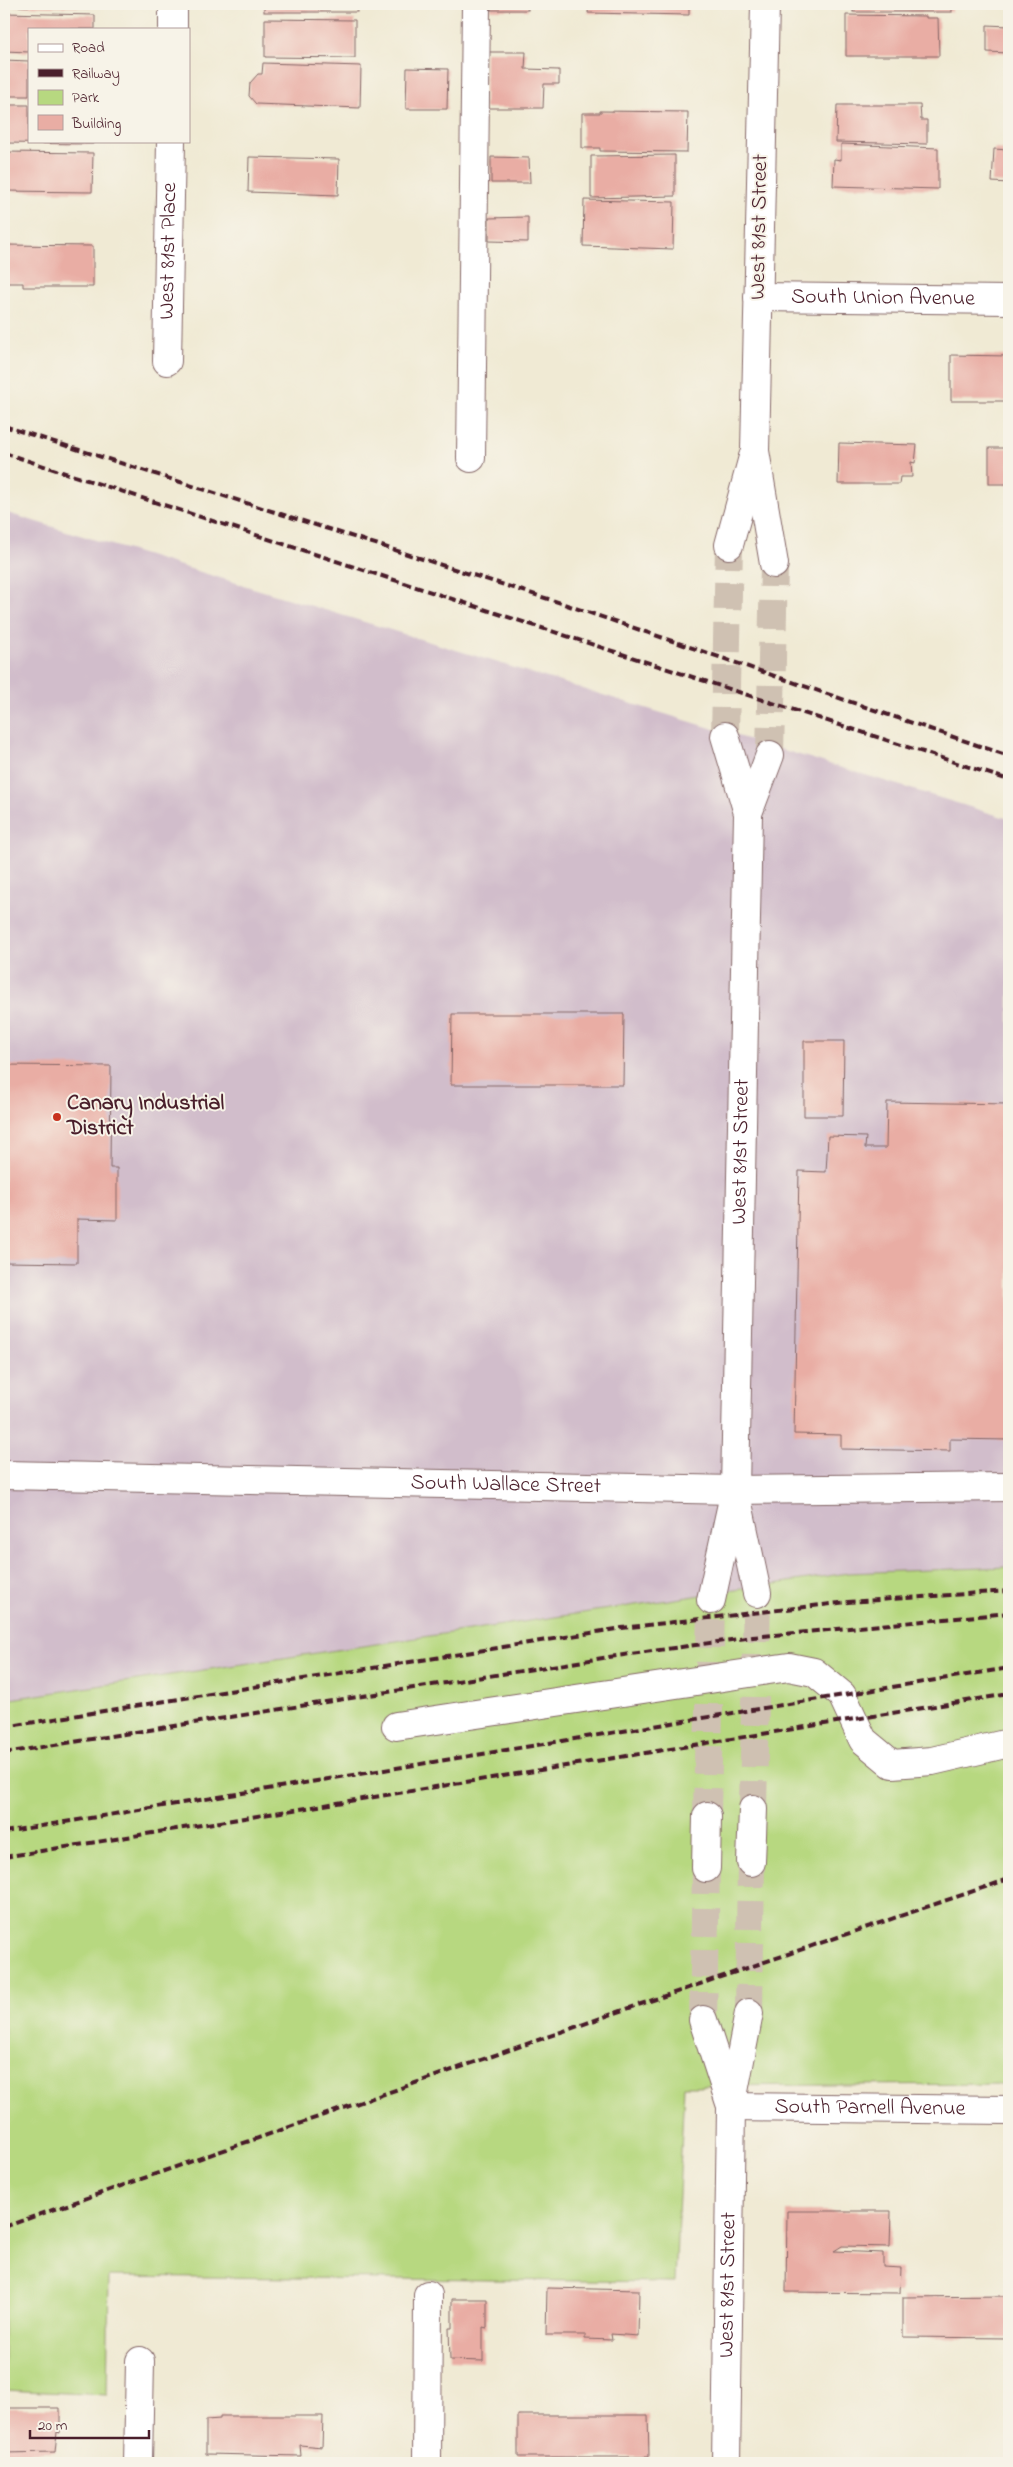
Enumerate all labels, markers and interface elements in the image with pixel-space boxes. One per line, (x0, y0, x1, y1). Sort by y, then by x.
legend (28, 28, 190, 142)
text: Road (72, 37, 105, 59)
text: Railway (72, 63, 120, 86)
text: Park (72, 87, 100, 109)
text: Building (71, 113, 121, 136)
street label: West 81st Street (743, 153, 777, 300)
street label: West 81st Place (152, 182, 186, 320)
street label: South Union Avenue (791, 281, 975, 316)
street label: West 81st Street (724, 1078, 759, 1225)
place label: Canary Industrial District (66, 1088, 224, 1145)
marker: Canary Industrial District (51, 1111, 63, 1123)
street label: South Wallace Street (410, 1467, 602, 1503)
street label: South Parnell Avenue (774, 2091, 966, 2126)
street label: West 81st Street (711, 2211, 746, 2358)
scale bar (30, 2407, 149, 2439)
text: 20 m (38, 2415, 68, 2437)

